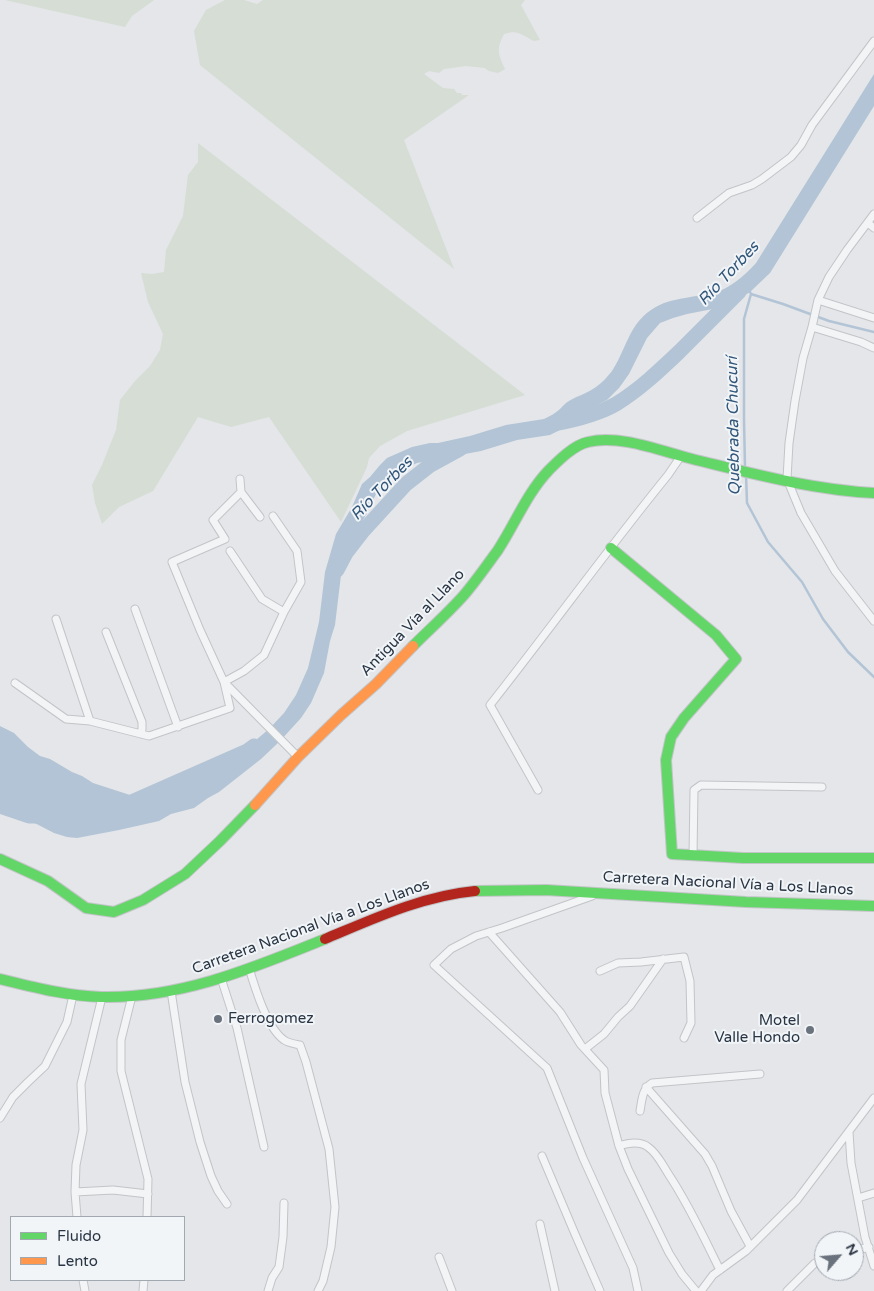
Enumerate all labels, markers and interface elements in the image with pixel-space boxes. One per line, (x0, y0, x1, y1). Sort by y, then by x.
water label: Río Torbes (694, 238, 764, 310)
water label: Quebrada Chucurí (723, 356, 745, 496)
water label: Río Torbes (347, 453, 417, 525)
street label: Antigua Vía al Llano (357, 566, 469, 680)
street label: Carretera Nacional Vía a Los Llanos (602, 868, 854, 900)
street label: Carretera Nacional Vía a Los Llanos (190, 876, 432, 978)
place label: Ferrogomez (228, 1010, 314, 1028)
place label: Motel Valle Hondo (714, 1012, 800, 1047)
marker: Ferrogomez (212, 1013, 224, 1025)
marker: Motel Valle Hondo (804, 1024, 816, 1036)
legend (10, 1216, 185, 1281)
text: Fluido (57, 1227, 101, 1245)
north arrow (814, 1231, 864, 1281)
text: N (842, 1241, 862, 1258)
text: Lento (57, 1252, 98, 1270)

